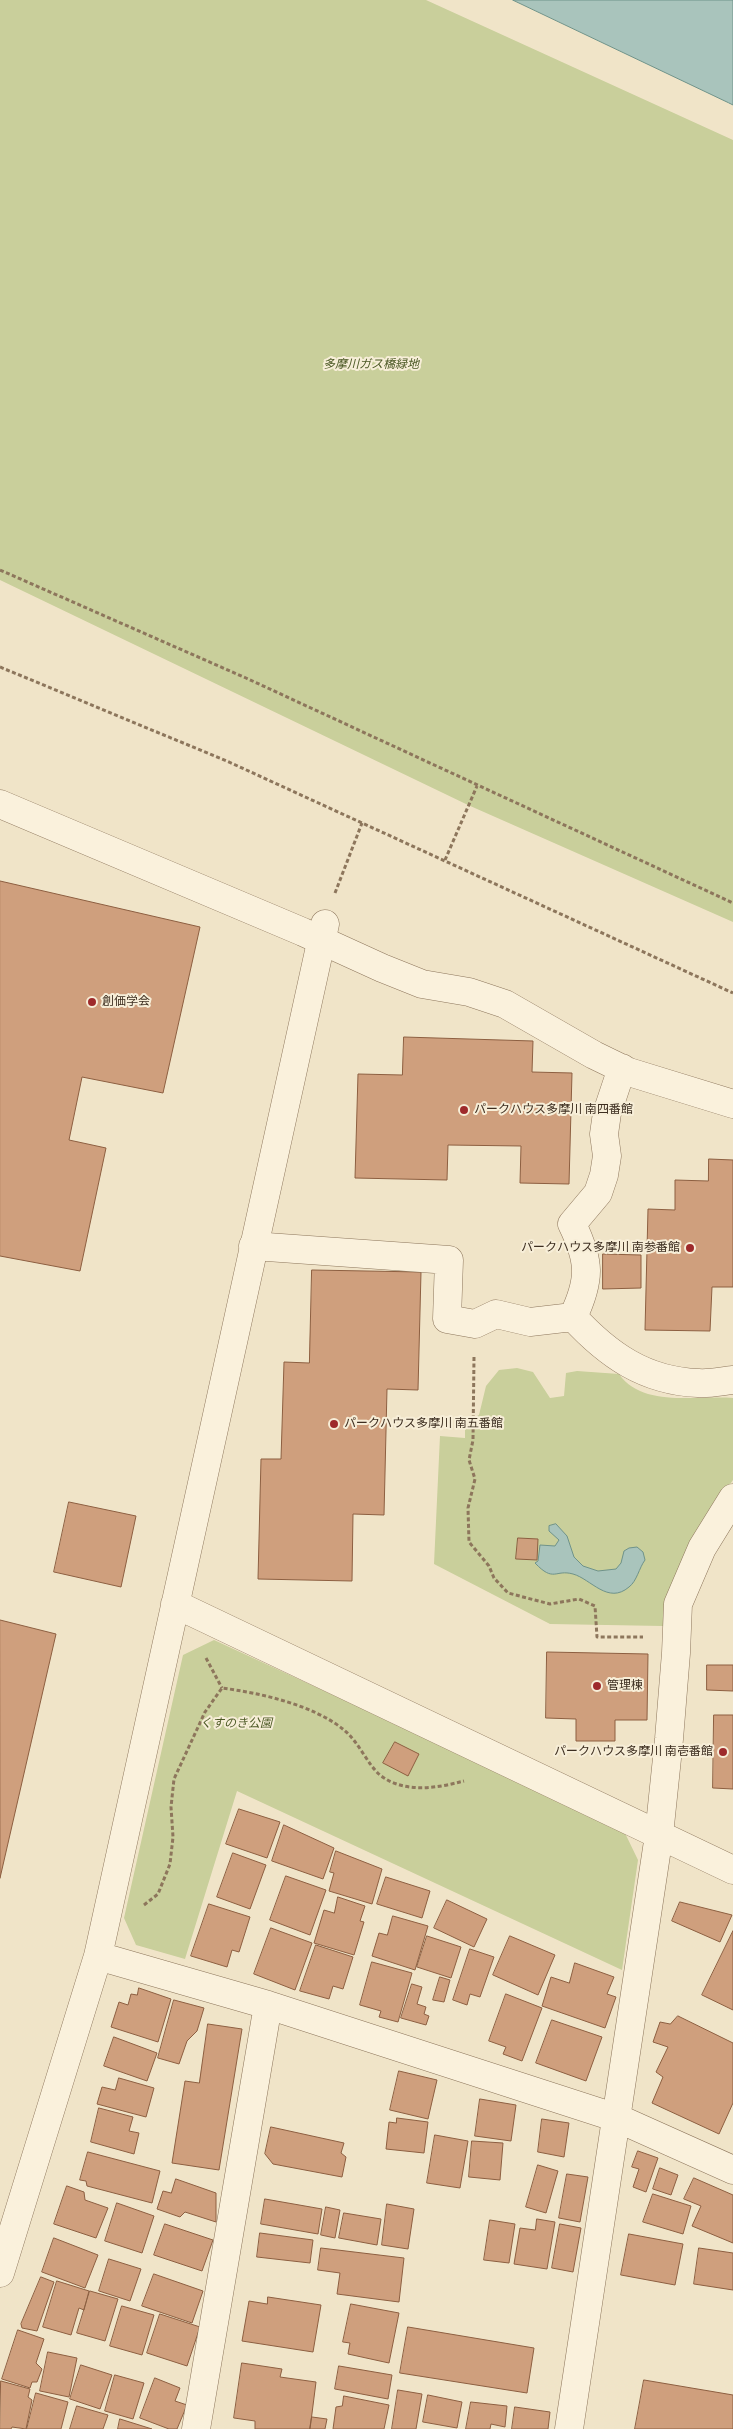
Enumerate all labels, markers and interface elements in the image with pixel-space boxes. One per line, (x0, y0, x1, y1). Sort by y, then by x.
park label: 多摩川ガス橋緑地 (323, 358, 419, 372)
place label: 創価学会 (102, 995, 150, 1009)
marker: 創価学会 (86, 996, 98, 1008)
place label: パークハウス多摩川 南四番館 (474, 1103, 633, 1117)
marker: パークハウス多摩川 南四番館 (458, 1104, 470, 1116)
place label: パークハウス多摩川 南参番館 (521, 1241, 680, 1255)
marker: パークハウス多摩川 南参番館 (684, 1242, 696, 1254)
place label: パークハウス多摩川 南五番館 (344, 1417, 503, 1431)
marker: パークハウス多摩川 南五番館 (328, 1418, 340, 1430)
place label: 管理棟 (607, 1679, 643, 1693)
marker: 管理棟 (591, 1680, 603, 1692)
park label: くすのき公園 (200, 1717, 272, 1731)
place label: パークハウス多摩川 南壱番館 (554, 1745, 713, 1759)
marker: パークハウス多摩川 南壱番館 (717, 1746, 729, 1758)

